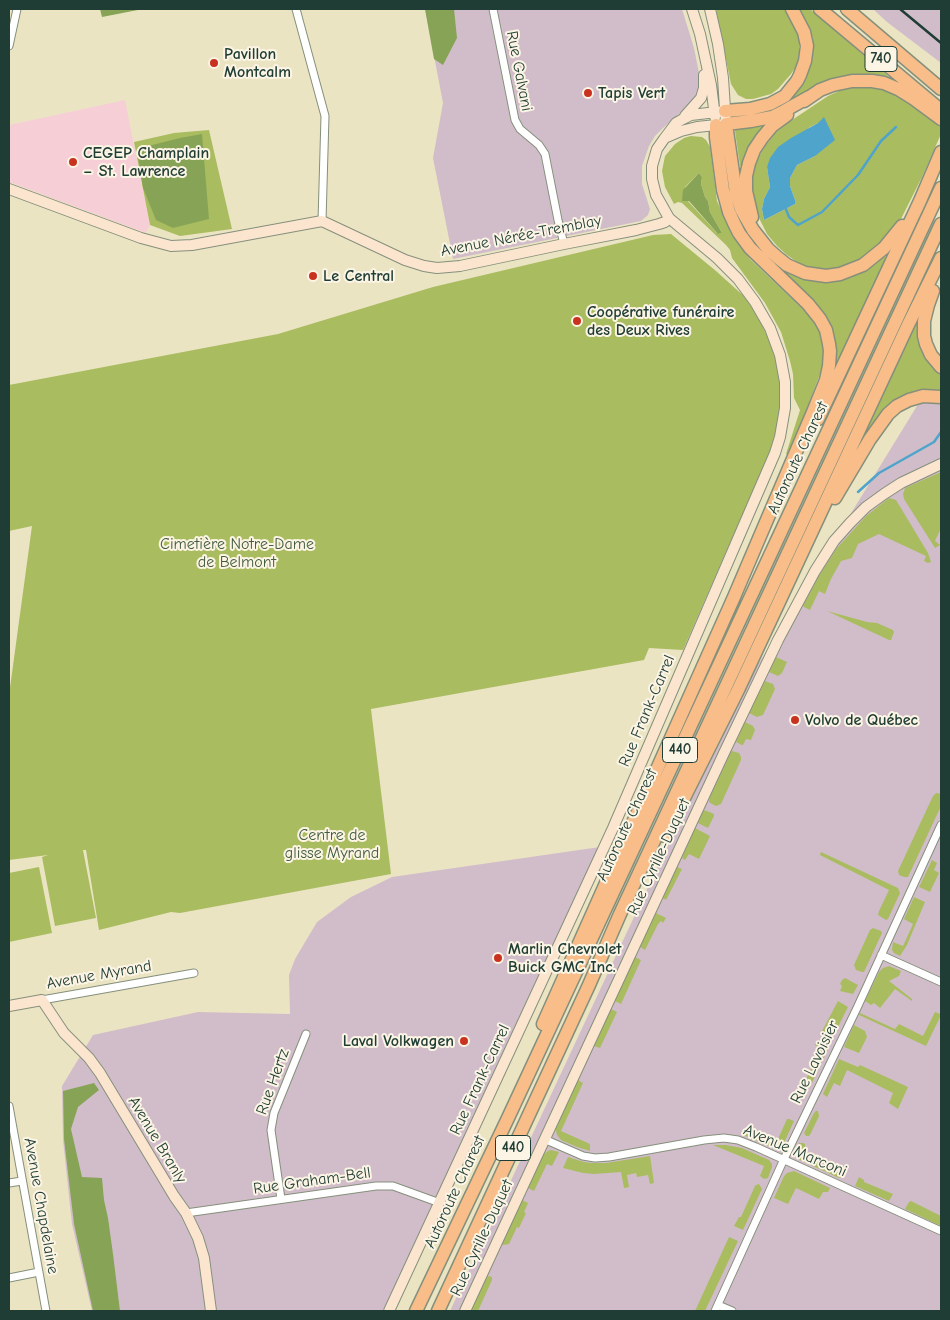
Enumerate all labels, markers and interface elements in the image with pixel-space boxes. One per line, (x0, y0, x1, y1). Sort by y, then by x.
street label: Rue Galvani (502, 29, 536, 113)
place label: Pavillon Montcalm (224, 44, 291, 82)
road number: 740 (865, 46, 897, 72)
marker: Pavillon Montcalm (208, 57, 220, 69)
place label: Tapis Vert (598, 83, 665, 103)
marker: Tapis Vert (582, 87, 594, 99)
place label: CEGEP Champlain – St. Lawrence (83, 143, 209, 181)
marker: CEGEP Champlain – St. Lawrence (67, 156, 79, 168)
street label: Avenue Nérée-Tremblay (439, 211, 603, 261)
place label: Le Central (323, 266, 394, 286)
marker: Le Central (307, 270, 319, 282)
place label: Coopérative funéraire des Deux Rives (587, 302, 734, 340)
marker: Coopérative funéraire des Deux Rives (571, 315, 583, 327)
street label: Autoroute Charest (763, 399, 833, 517)
park label: Cimetière Notre-Dame de Belmont (160, 534, 314, 572)
street label: Rue Frank-Carrel (615, 652, 679, 770)
place label: Volvo de Québec (805, 710, 918, 730)
marker: Volvo de Québec (789, 714, 801, 726)
road number: 440 (662, 738, 698, 762)
street label: Autoroute Charest (592, 766, 662, 884)
street label: Rue Cyrille-Duquet (624, 796, 694, 918)
park label: Centre de glisse Myrand (285, 825, 379, 863)
place label: Marlin Chevrolet Buick GMC Inc. (508, 939, 622, 977)
marker: Marlin Chevrolet Buick GMC Inc. (492, 952, 504, 964)
street label: Avenue Myrand (45, 956, 153, 994)
street label: Rue Lavoisier (787, 1017, 843, 1107)
street label: Rue Frank-Carrel (446, 1022, 514, 1138)
place label: Laval Volkwagen (343, 1031, 454, 1051)
marker: Laval Volkwagen (458, 1035, 470, 1047)
street label: Rue Hertz (252, 1047, 294, 1117)
street label: Avenue Branly (124, 1093, 190, 1187)
street label: Avenue Marconi (741, 1121, 849, 1181)
street label: Autoroute Charest (420, 1133, 490, 1251)
street label: Avenue Chapdelaine (20, 1136, 62, 1276)
road number: 440 (496, 1136, 530, 1160)
street label: Rue Graham-Bell (252, 1163, 372, 1199)
street label: Rue Cyrille-Duquet (447, 1177, 517, 1299)

